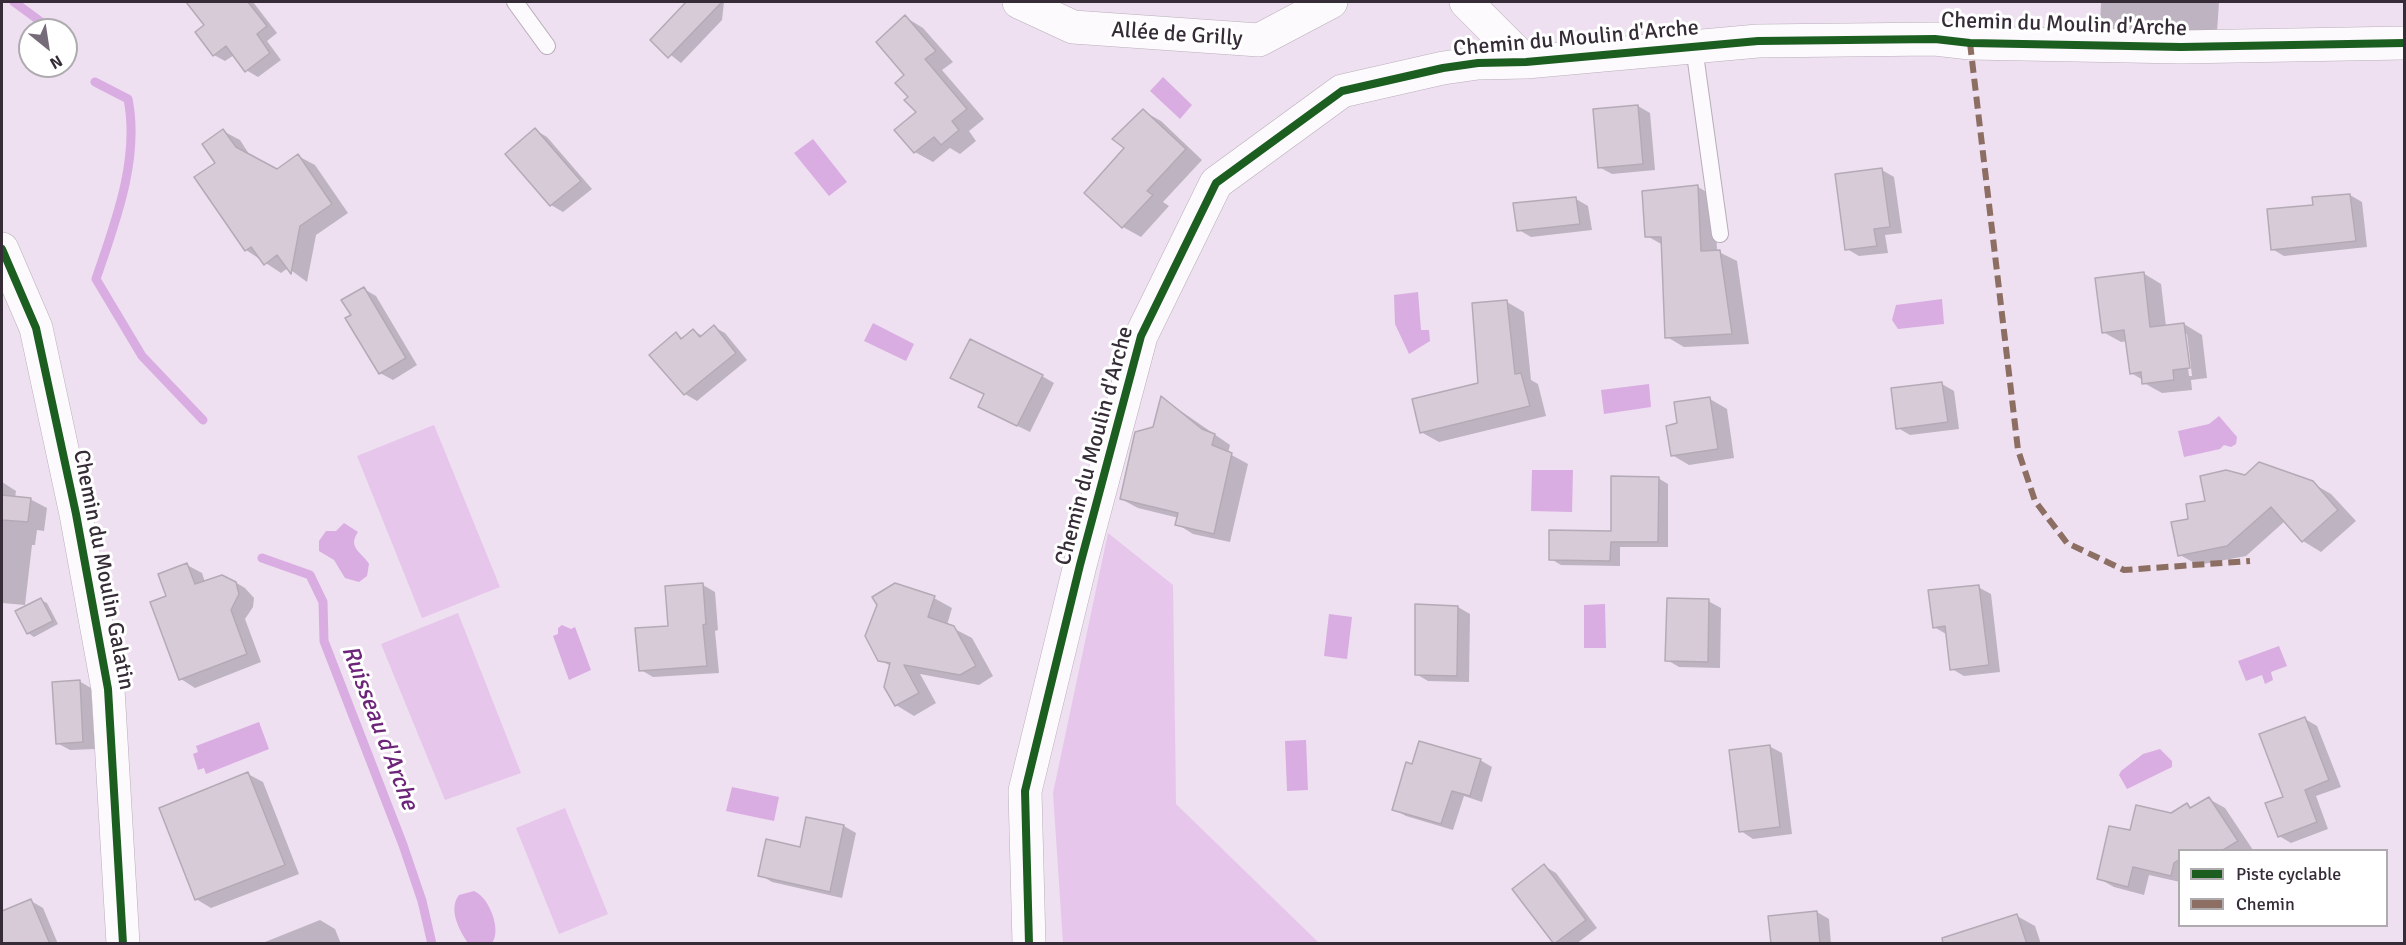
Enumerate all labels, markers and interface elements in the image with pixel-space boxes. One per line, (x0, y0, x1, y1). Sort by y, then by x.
street label: Chemin du Moulin d'Arche (1941, 8, 2187, 42)
street label: Chemin du Moulin d'Arche (1452, 15, 1700, 63)
street label: Allée de Grilly (1111, 17, 1243, 53)
north arrow (18, 18, 78, 78)
text: N (46, 50, 66, 73)
street label: Chemin du Moulin d'Arche (1050, 324, 1140, 568)
street label: Chemin du Moulin Galatin (67, 448, 139, 692)
water label: Ruisseau d'Arche (334, 642, 424, 814)
legend (2178, 849, 2388, 927)
text: Piste cyclable (2236, 863, 2341, 885)
text: Chemin (2236, 893, 2295, 915)

